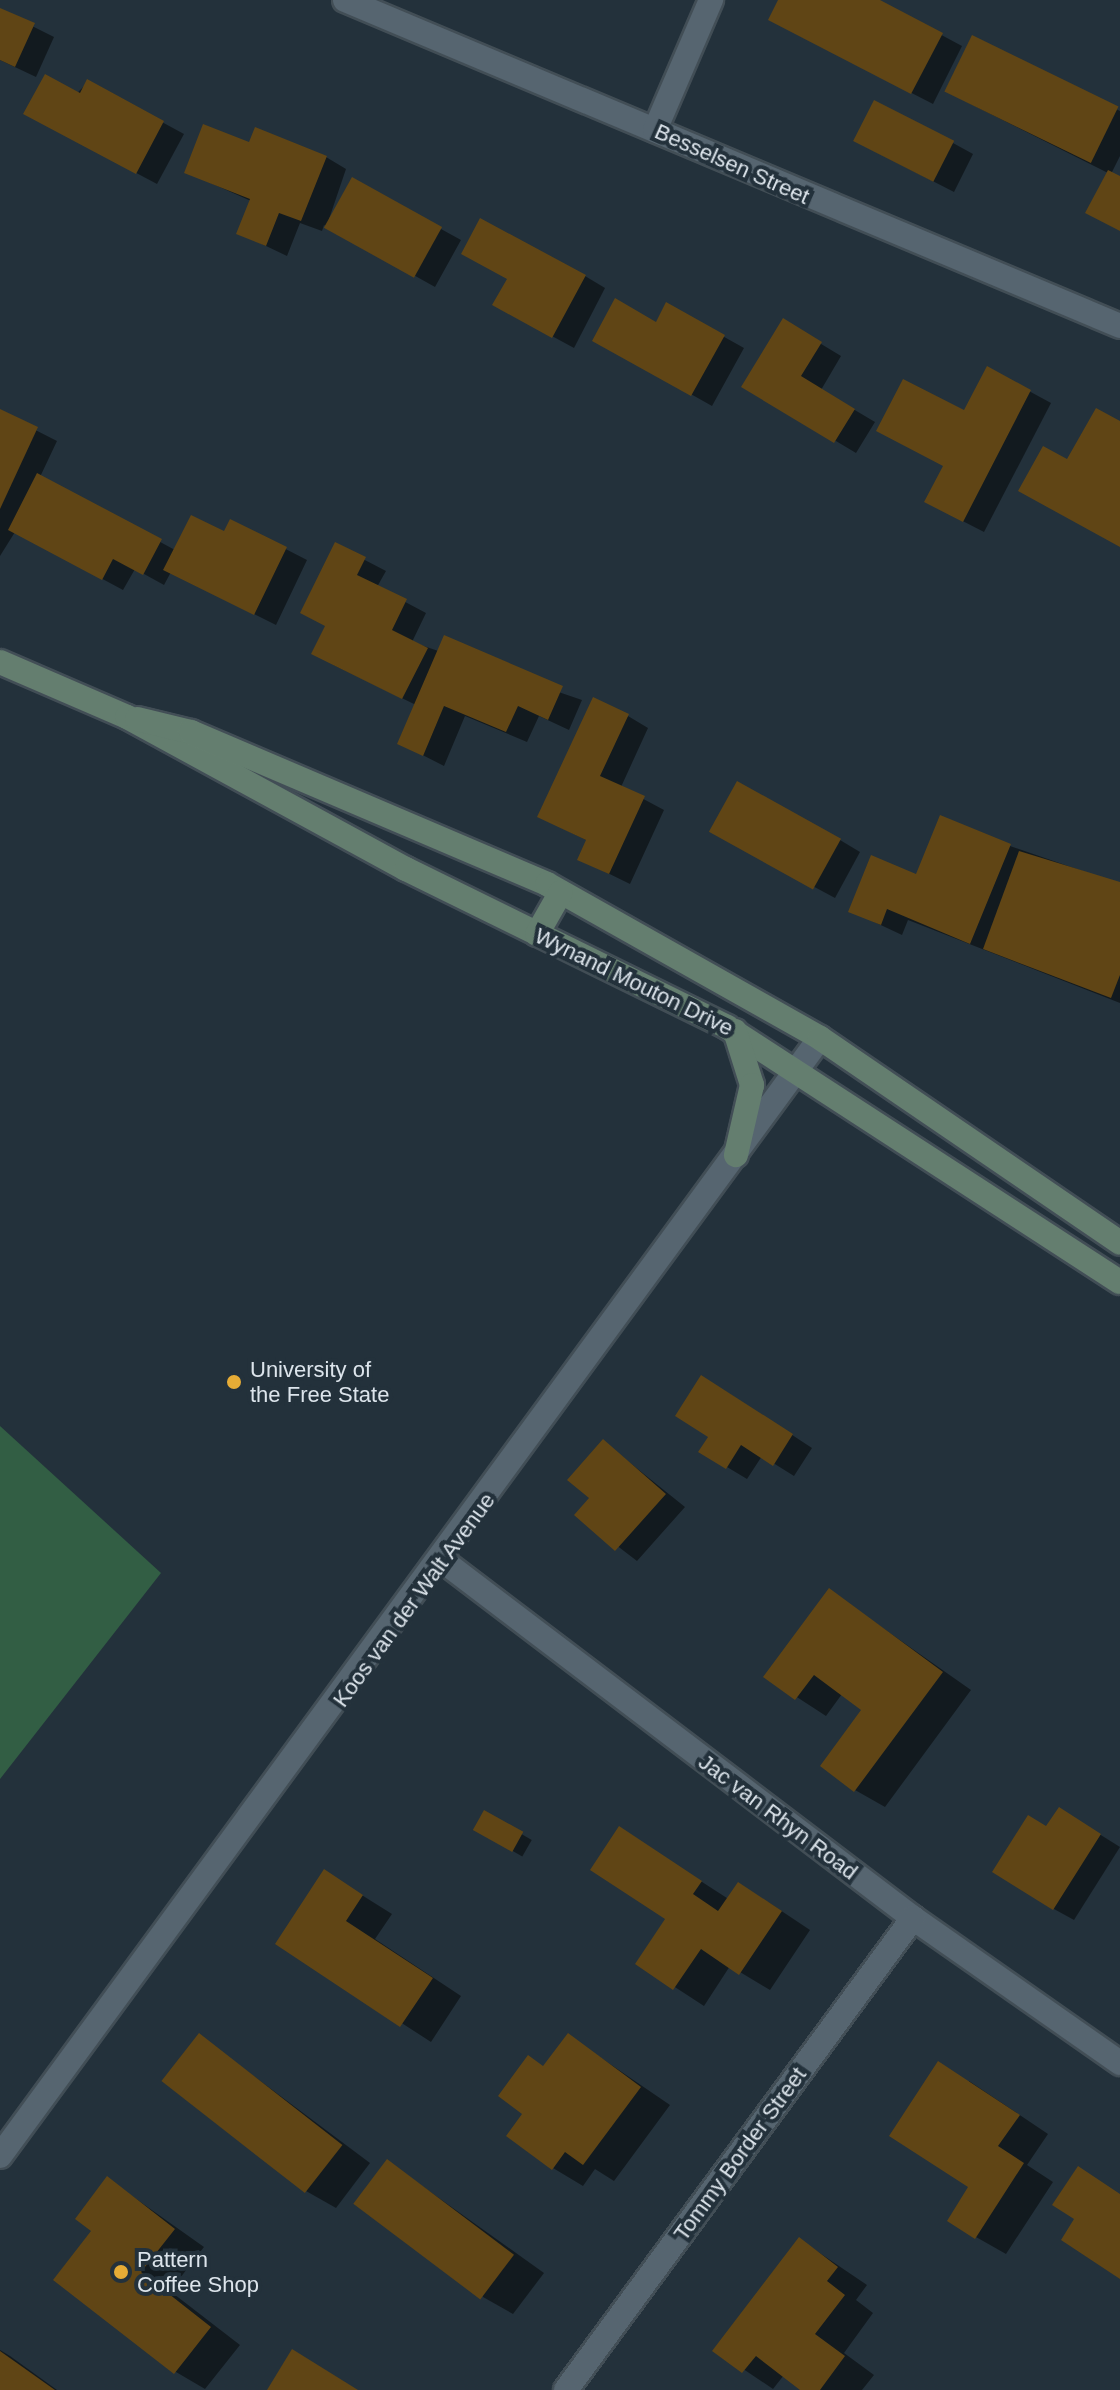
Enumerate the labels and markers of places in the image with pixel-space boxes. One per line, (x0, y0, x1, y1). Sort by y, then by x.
place label: University of the Free State (250, 1356, 389, 1408)
marker: University of the Free State (225, 1373, 243, 1391)
place label: Pattern Coffee Shop (137, 2246, 259, 2298)
marker: Pattern Coffee Shop (112, 2263, 130, 2281)

